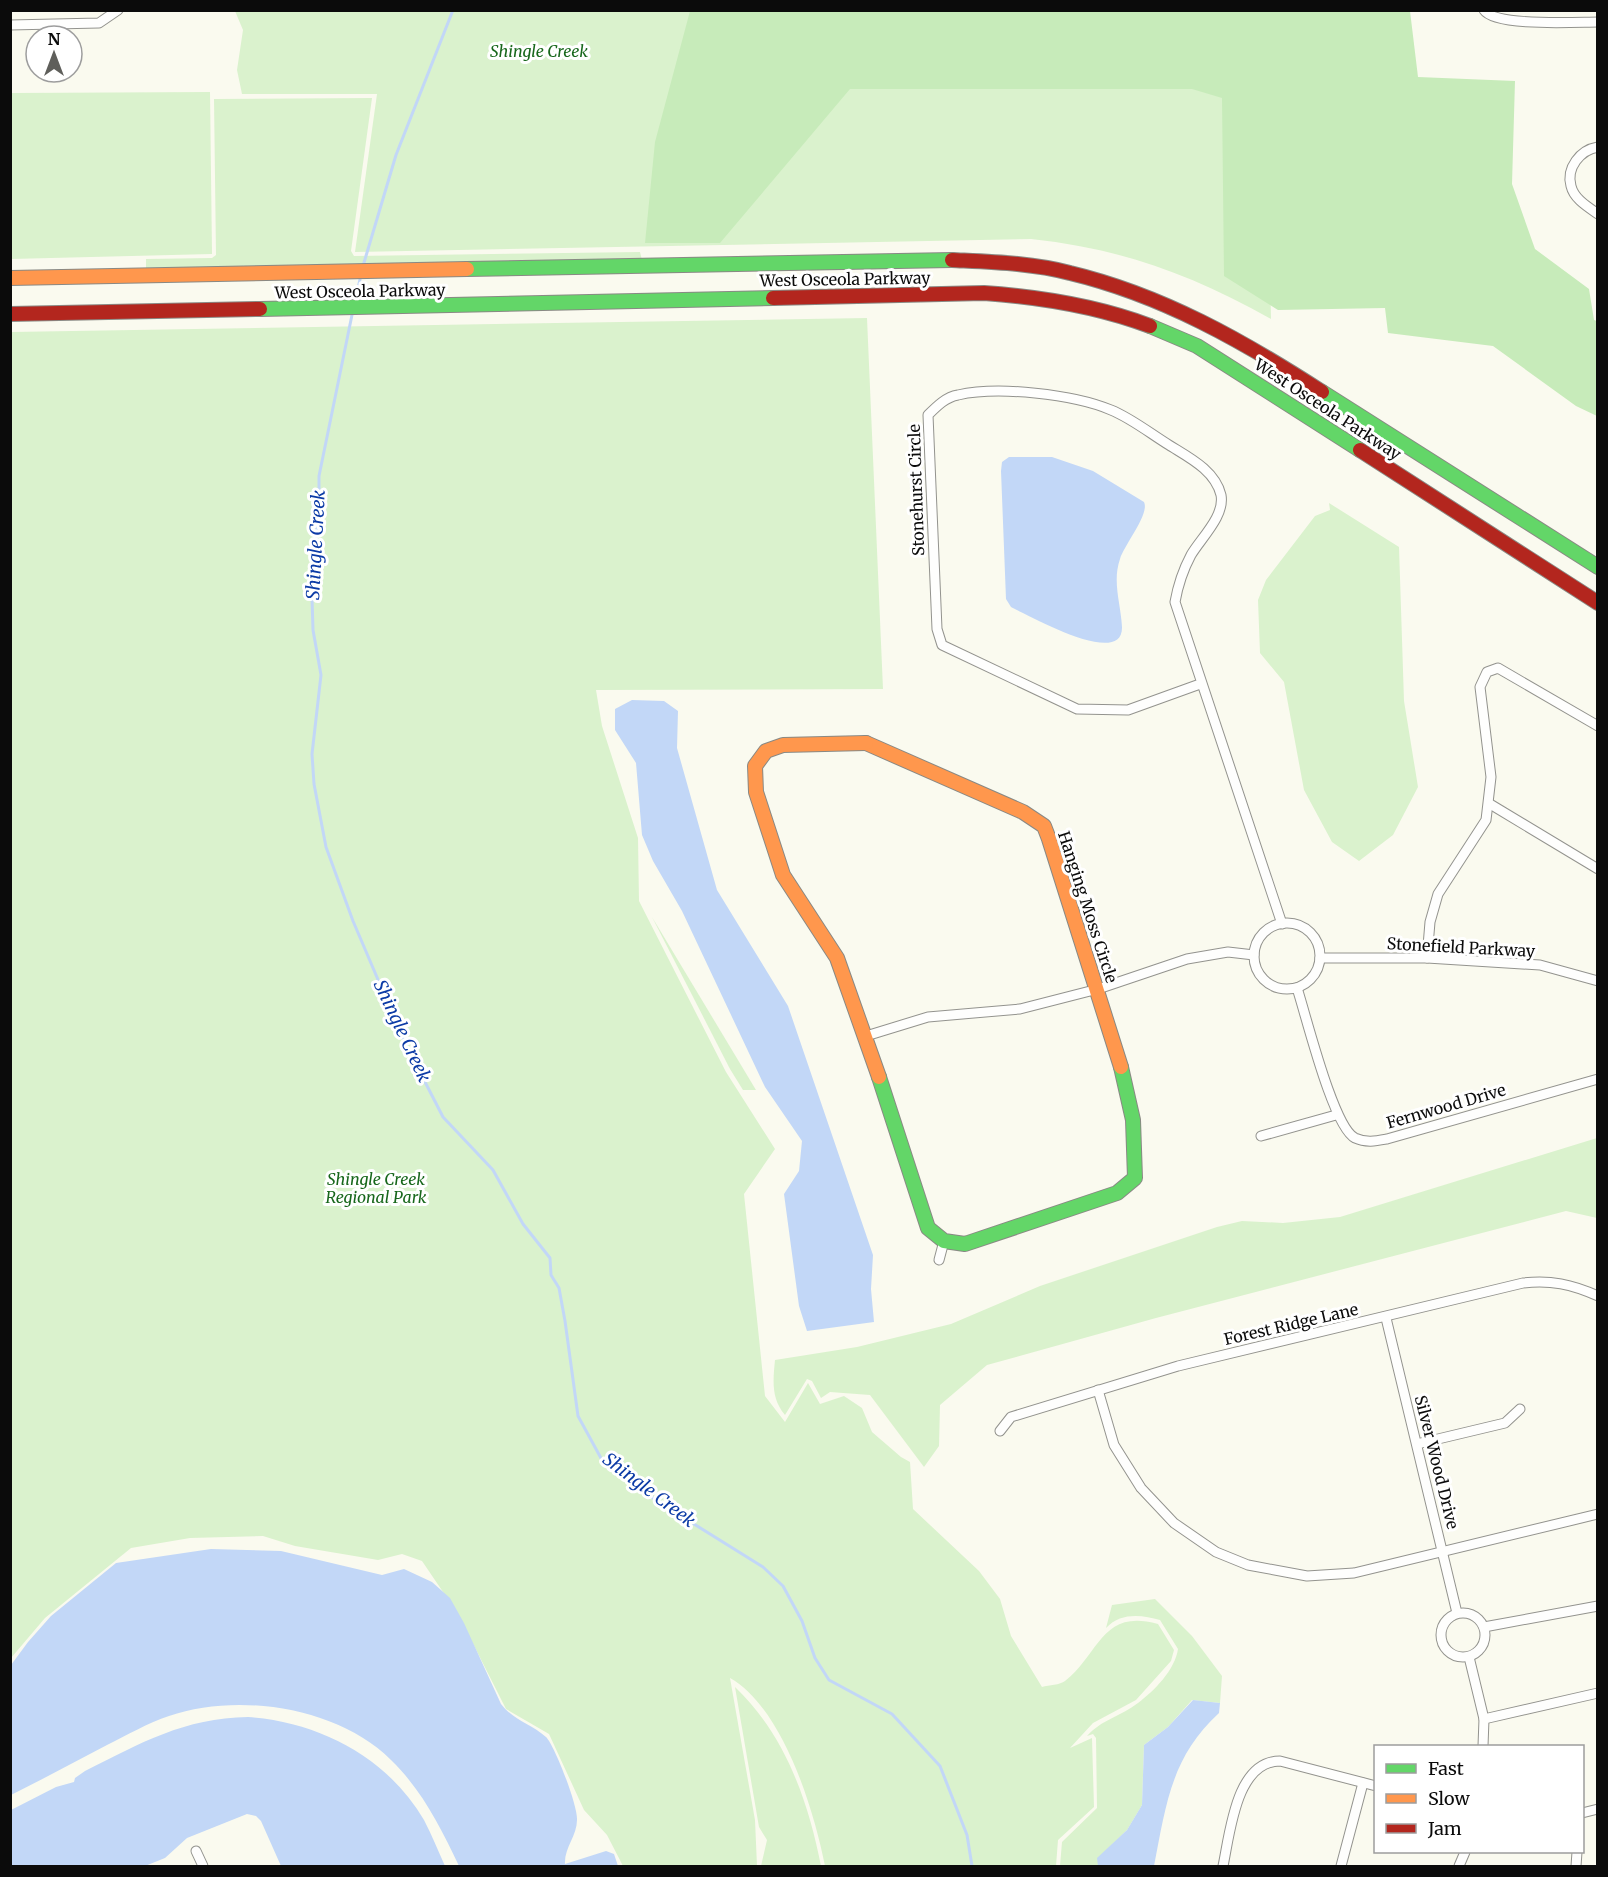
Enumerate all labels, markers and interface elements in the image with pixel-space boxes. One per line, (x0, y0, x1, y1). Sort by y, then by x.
north arrow (24, 24, 84, 84)
text: N (48, 29, 61, 49)
park label: Shingle Creek (490, 41, 588, 61)
street label: West Osceola Parkway (758, 267, 931, 291)
street label: West Osceola Parkway (273, 279, 446, 303)
street label: West Osceola Parkway (1250, 354, 1406, 464)
street label: Stonehurst Circle (904, 424, 928, 556)
water label: Shingle Creek (301, 489, 330, 601)
street label: Hanging Moss Circle (1054, 828, 1122, 986)
street label: Stonefield Parkway (1386, 933, 1536, 961)
water label: Shingle Creek (369, 976, 436, 1086)
street label: Fernwood Drive (1384, 1079, 1508, 1133)
park label: Shingle Creek Regional Park (325, 1169, 427, 1207)
street label: Forest Ridge Lane (1222, 1299, 1360, 1349)
street label: Silver Wood Drive (1411, 1393, 1463, 1531)
water label: Shingle Creek (598, 1447, 700, 1532)
legend (1374, 1745, 1584, 1853)
text: Fast (1428, 1757, 1464, 1780)
text: Slow (1428, 1787, 1471, 1810)
text: Jam (1427, 1817, 1462, 1840)

